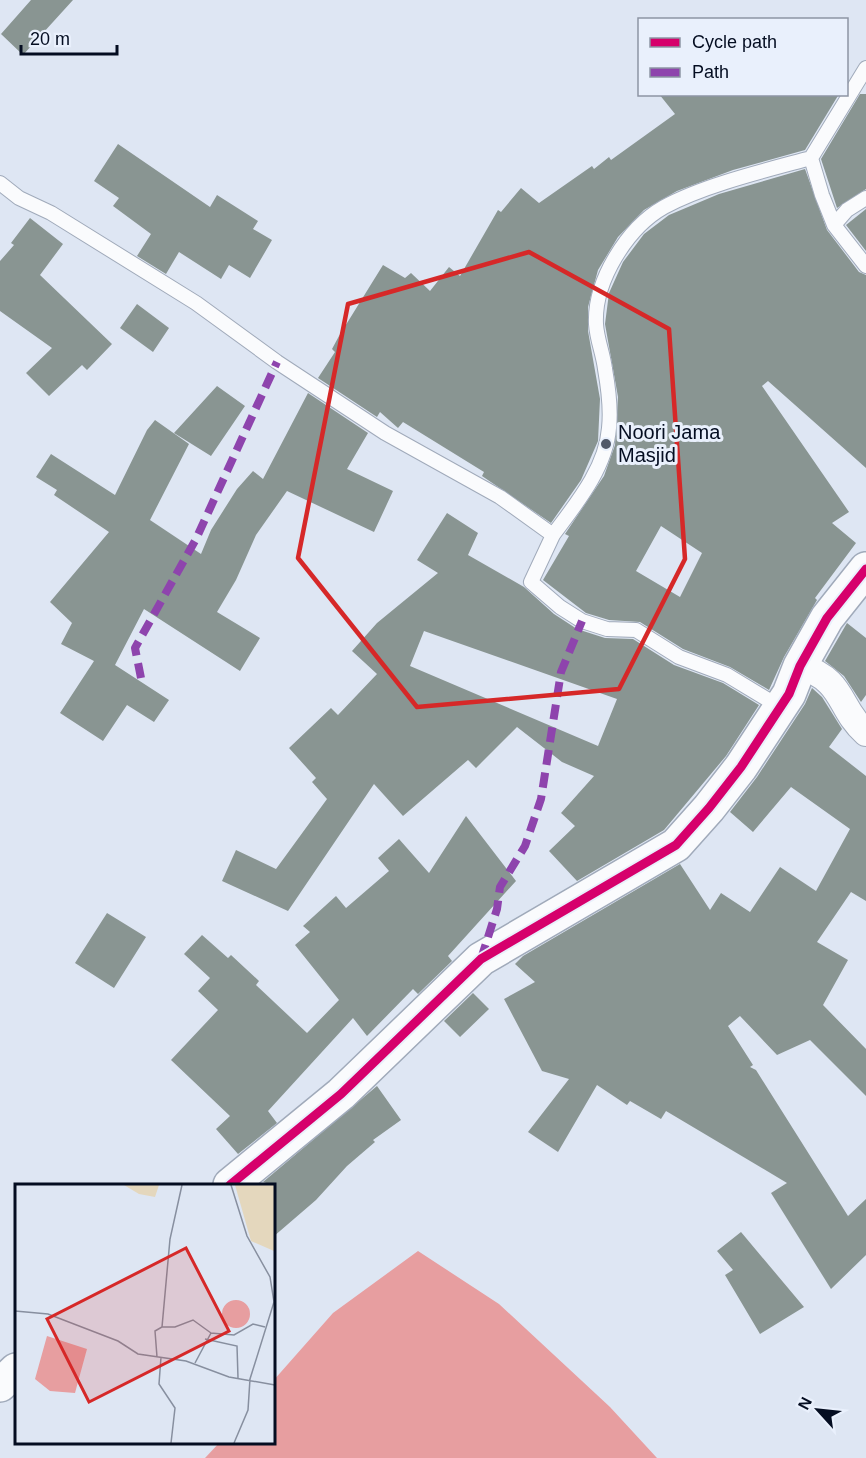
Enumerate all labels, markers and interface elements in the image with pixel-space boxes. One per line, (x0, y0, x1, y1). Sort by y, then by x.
scale bar (21, 18, 117, 56)
legend (638, 18, 848, 96)
text: 20 m (30, 29, 70, 49)
text: Cycle path (692, 32, 777, 52)
text: Path (692, 62, 729, 82)
place label: Noori Jama Masjid (618, 421, 721, 466)
marker: Noori Jama Masjid (599, 437, 613, 451)
inset map (15, 1184, 274, 1443)
north arrow (788, 1380, 848, 1440)
text: N (795, 1394, 815, 1412)

